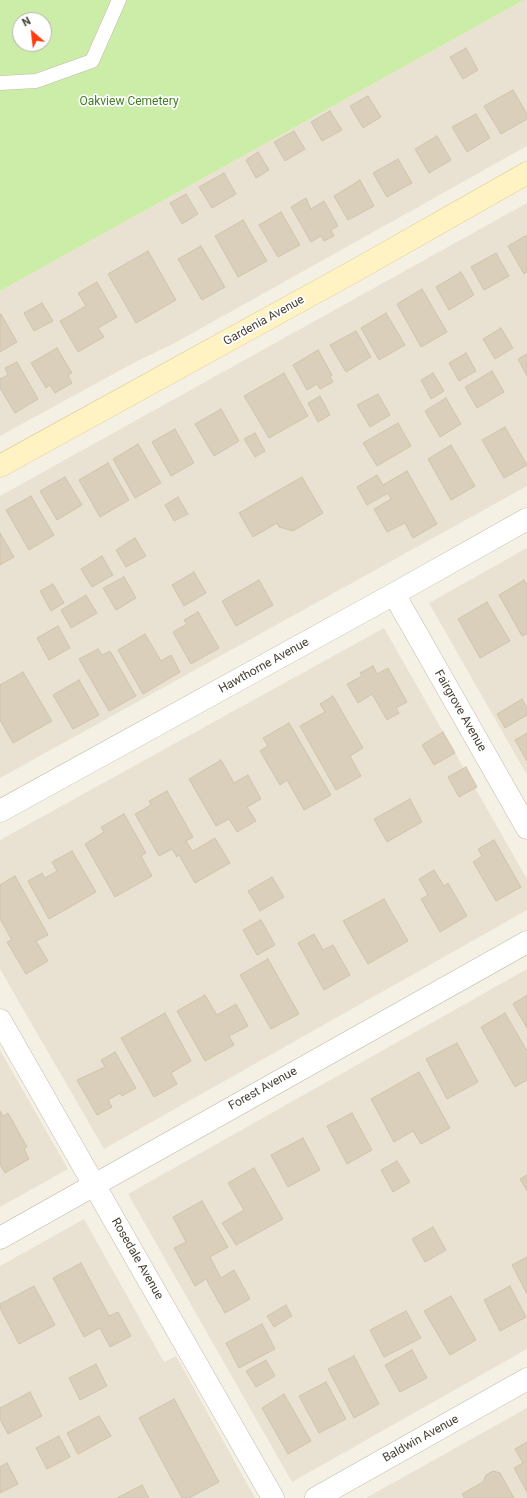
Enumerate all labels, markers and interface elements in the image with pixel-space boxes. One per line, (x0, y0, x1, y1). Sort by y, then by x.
north arrow (12, 12, 52, 52)
text: N (20, 14, 33, 29)
park label: Oakview Cemetery (79, 95, 179, 109)
street label: Gardenia Avenue (221, 293, 307, 349)
street label: Hawthorne Avenue (216, 635, 312, 697)
street label: Fairgrove Avenue (431, 668, 489, 754)
street label: Forest Avenue (226, 1064, 300, 1114)
street label: Rosedale Avenue (108, 1216, 166, 1302)
street label: Baldwin Avenue (381, 1412, 461, 1466)

